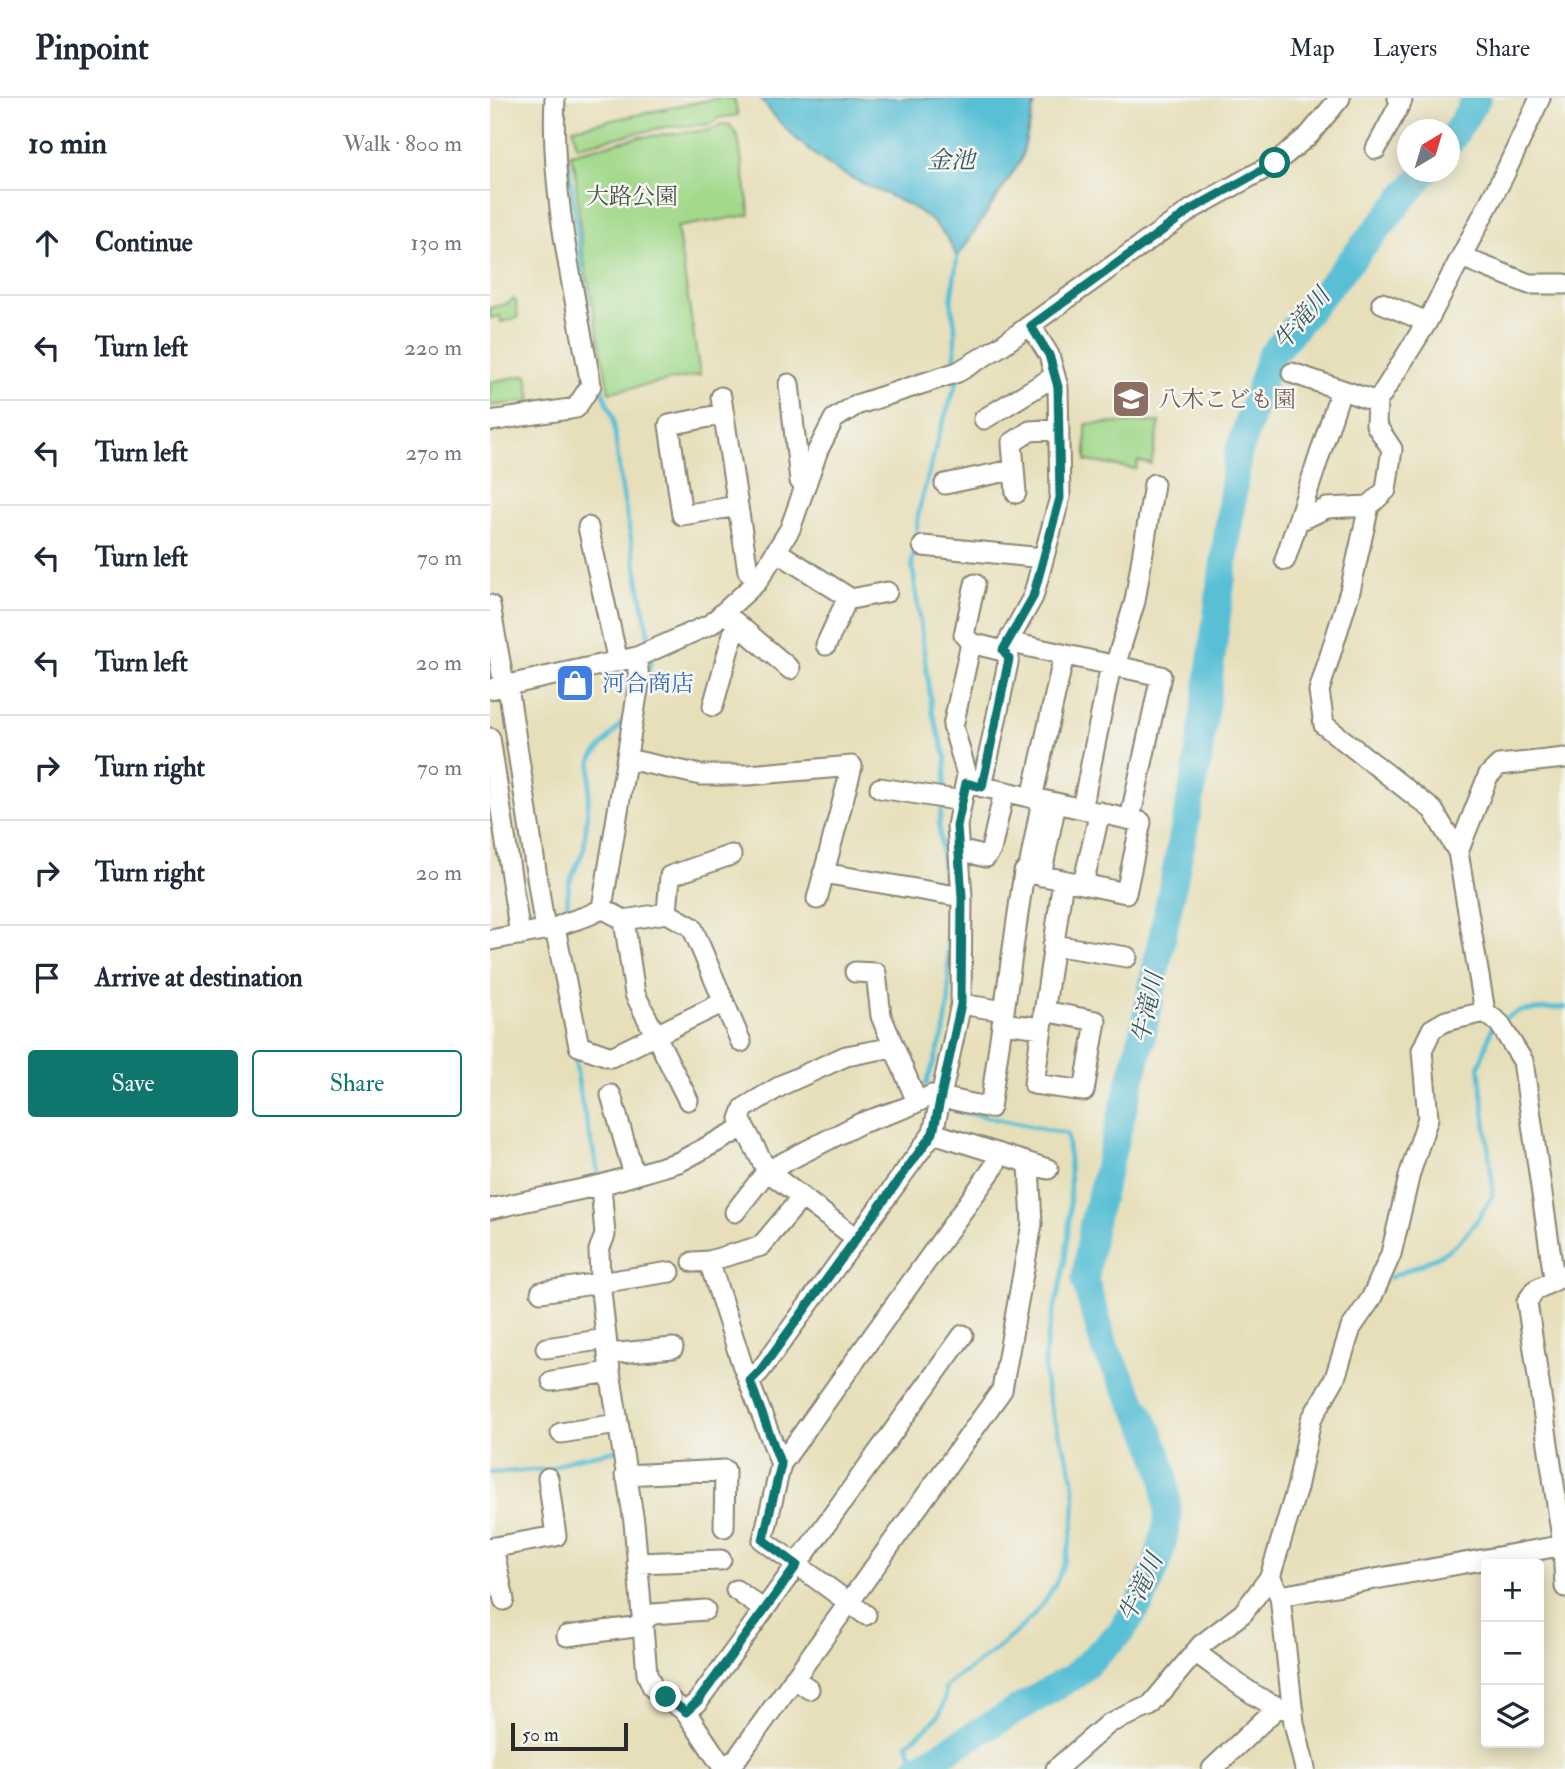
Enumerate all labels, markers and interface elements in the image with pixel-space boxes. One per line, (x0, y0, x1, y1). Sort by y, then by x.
text: Pinpoint (35, 28, 149, 69)
text: Map (1290, 33, 1335, 64)
text: Layers (1373, 33, 1437, 64)
text: Share (1475, 33, 1530, 64)
north arrow (1397, 119, 1460, 182)
text: 10 min (28, 125, 107, 162)
text: Walk · 800 m (343, 129, 462, 158)
water label: 金池 (927, 145, 978, 176)
route start (1259, 147, 1290, 178)
park label: 大路公園 (586, 182, 678, 211)
icon: ahead (28, 224, 66, 262)
text: Continue (95, 227, 193, 259)
text: 130 m (410, 228, 462, 257)
water label: 牛滝川 (1267, 279, 1339, 357)
icon: left (28, 329, 66, 367)
text: Turn left (95, 332, 188, 364)
text: 220 m (404, 333, 462, 362)
school or university icon: 八木こども園 (1110, 378, 1152, 420)
place label: 八木こども園 (1158, 385, 1296, 414)
icon: left (28, 434, 66, 472)
text: Turn left (95, 437, 188, 469)
text: 270 m (405, 438, 462, 467)
icon: left (28, 539, 66, 577)
text: Turn left (95, 542, 188, 574)
text: 70 m (417, 543, 462, 572)
icon: left (28, 644, 66, 682)
text: Turn left (95, 647, 188, 679)
text: 20 m (416, 648, 462, 677)
shop icon: 河合商店 (554, 662, 596, 704)
place label: 河合商店 (602, 669, 694, 698)
icon: right (28, 749, 66, 787)
text: Turn right (95, 752, 205, 784)
text: 70 m (417, 753, 462, 782)
icon: right (28, 854, 66, 892)
text: Turn right (95, 857, 205, 889)
text: 20 m (416, 858, 462, 887)
icon: arrive (28, 959, 66, 997)
text: Arrive at destination (95, 962, 303, 994)
water label: 牛滝川 (1125, 967, 1171, 1046)
button: Save (28, 1050, 238, 1117)
button: Share (252, 1050, 462, 1117)
water label: 牛滝川 (1112, 1546, 1172, 1627)
map controls (1481, 1559, 1544, 1748)
button: + (1481, 1559, 1544, 1622)
button: − (1481, 1622, 1544, 1685)
route end (650, 1681, 681, 1712)
button: layers (1481, 1685, 1544, 1748)
scale bar (511, 1720, 628, 1752)
text: 50 m (522, 1723, 559, 1747)

